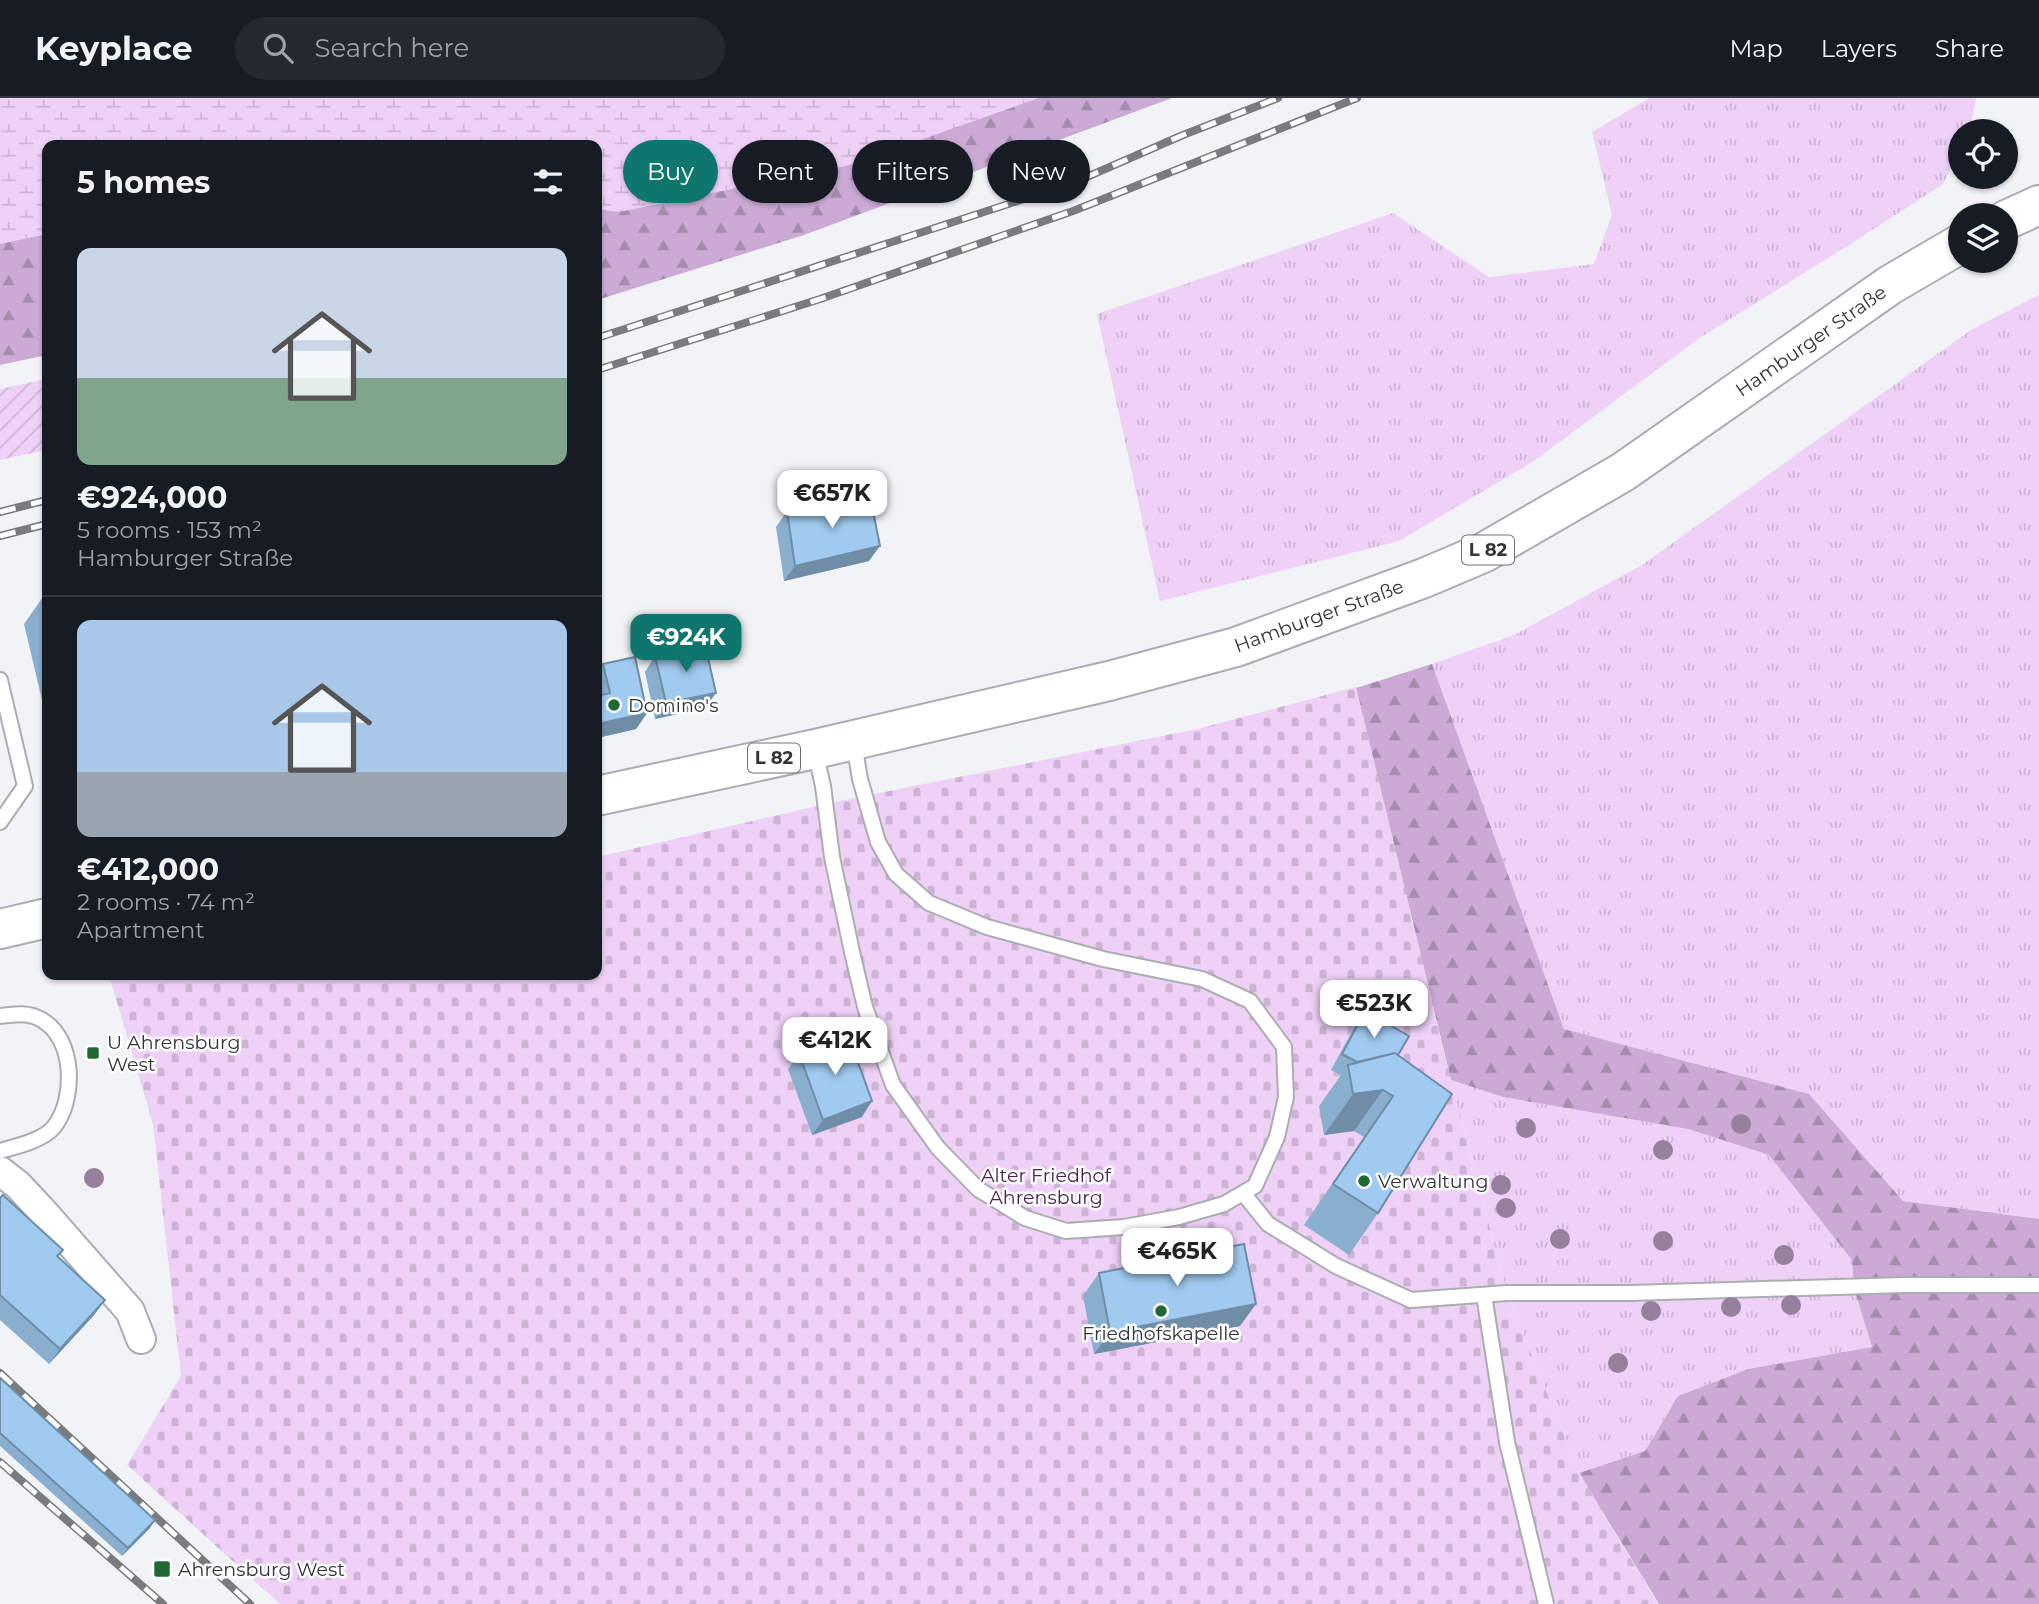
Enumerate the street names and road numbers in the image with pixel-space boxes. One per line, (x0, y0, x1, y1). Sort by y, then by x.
street label: Hamburger Straße (1731, 280, 1891, 402)
road number: L 82 (1462, 536, 1514, 564)
street label: Hamburger Straße (1231, 575, 1407, 657)
road number: L 82 (748, 744, 800, 772)

